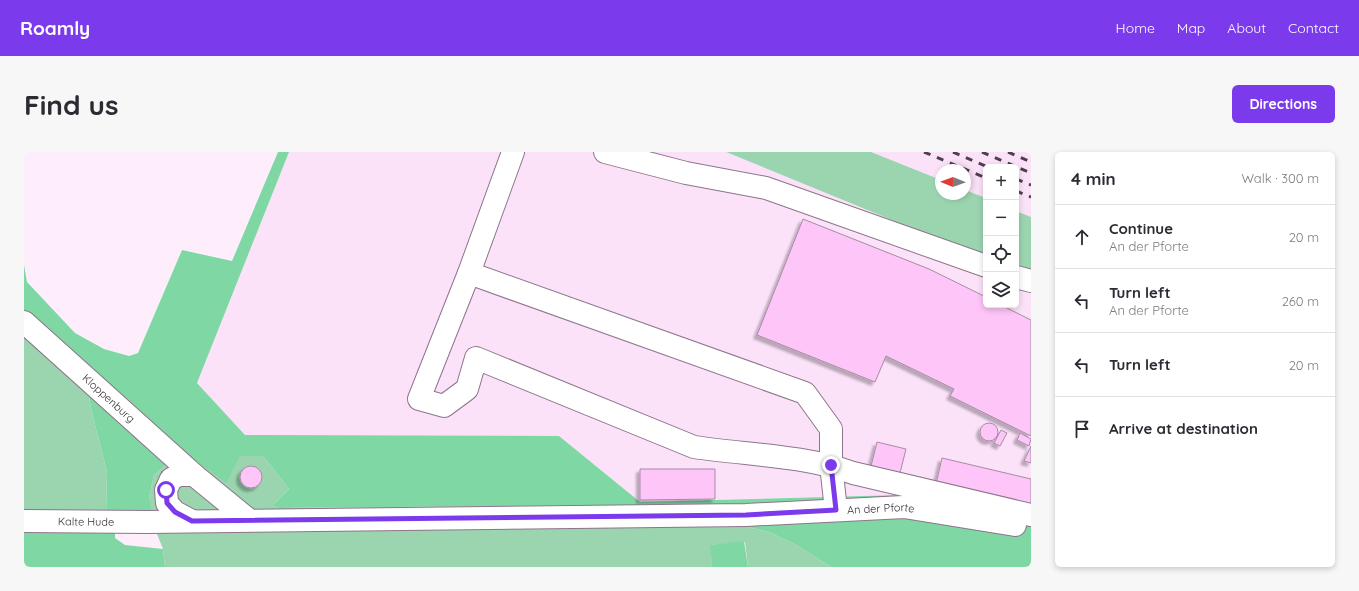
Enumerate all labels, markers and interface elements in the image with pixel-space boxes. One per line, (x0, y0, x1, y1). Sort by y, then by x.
text: Roamly (20, 16, 90, 40)
text: Home (1116, 19, 1155, 37)
text: Map (1177, 19, 1205, 37)
text: About (1227, 19, 1266, 37)
text: Contact (1288, 19, 1339, 37)
button: Directions (1232, 85, 1335, 123)
text: Find us (24, 87, 118, 122)
north arrow (935, 164, 971, 200)
map controls (983, 164, 1019, 308)
button: + (983, 164, 1019, 200)
text: 4 min (1071, 168, 1116, 189)
text: Walk · 300 m (1241, 170, 1319, 186)
button: − (983, 200, 1019, 236)
text: Continue (1109, 219, 1173, 238)
icon: ahead (1071, 226, 1093, 248)
text: 20 m (1289, 229, 1319, 245)
button: locate (983, 236, 1019, 272)
text: An der Pforte (1109, 238, 1189, 254)
button: layers (983, 272, 1019, 308)
text: Turn left (1109, 283, 1171, 302)
icon: left (1071, 290, 1093, 312)
text: 260 m (1282, 293, 1319, 309)
text: An der Pforte (1109, 302, 1189, 318)
icon: left (1071, 354, 1093, 376)
text: Turn left (1109, 355, 1171, 374)
text: 20 m (1289, 357, 1319, 373)
street label: Kloppenburg (79, 371, 138, 426)
icon: arrive (1071, 418, 1093, 440)
text: Arrive at destination (1109, 419, 1258, 438)
route end (822, 456, 840, 474)
route start (157, 481, 175, 499)
street label: An der Pforte (847, 500, 916, 517)
street label: Kalte Hude (58, 514, 114, 529)

